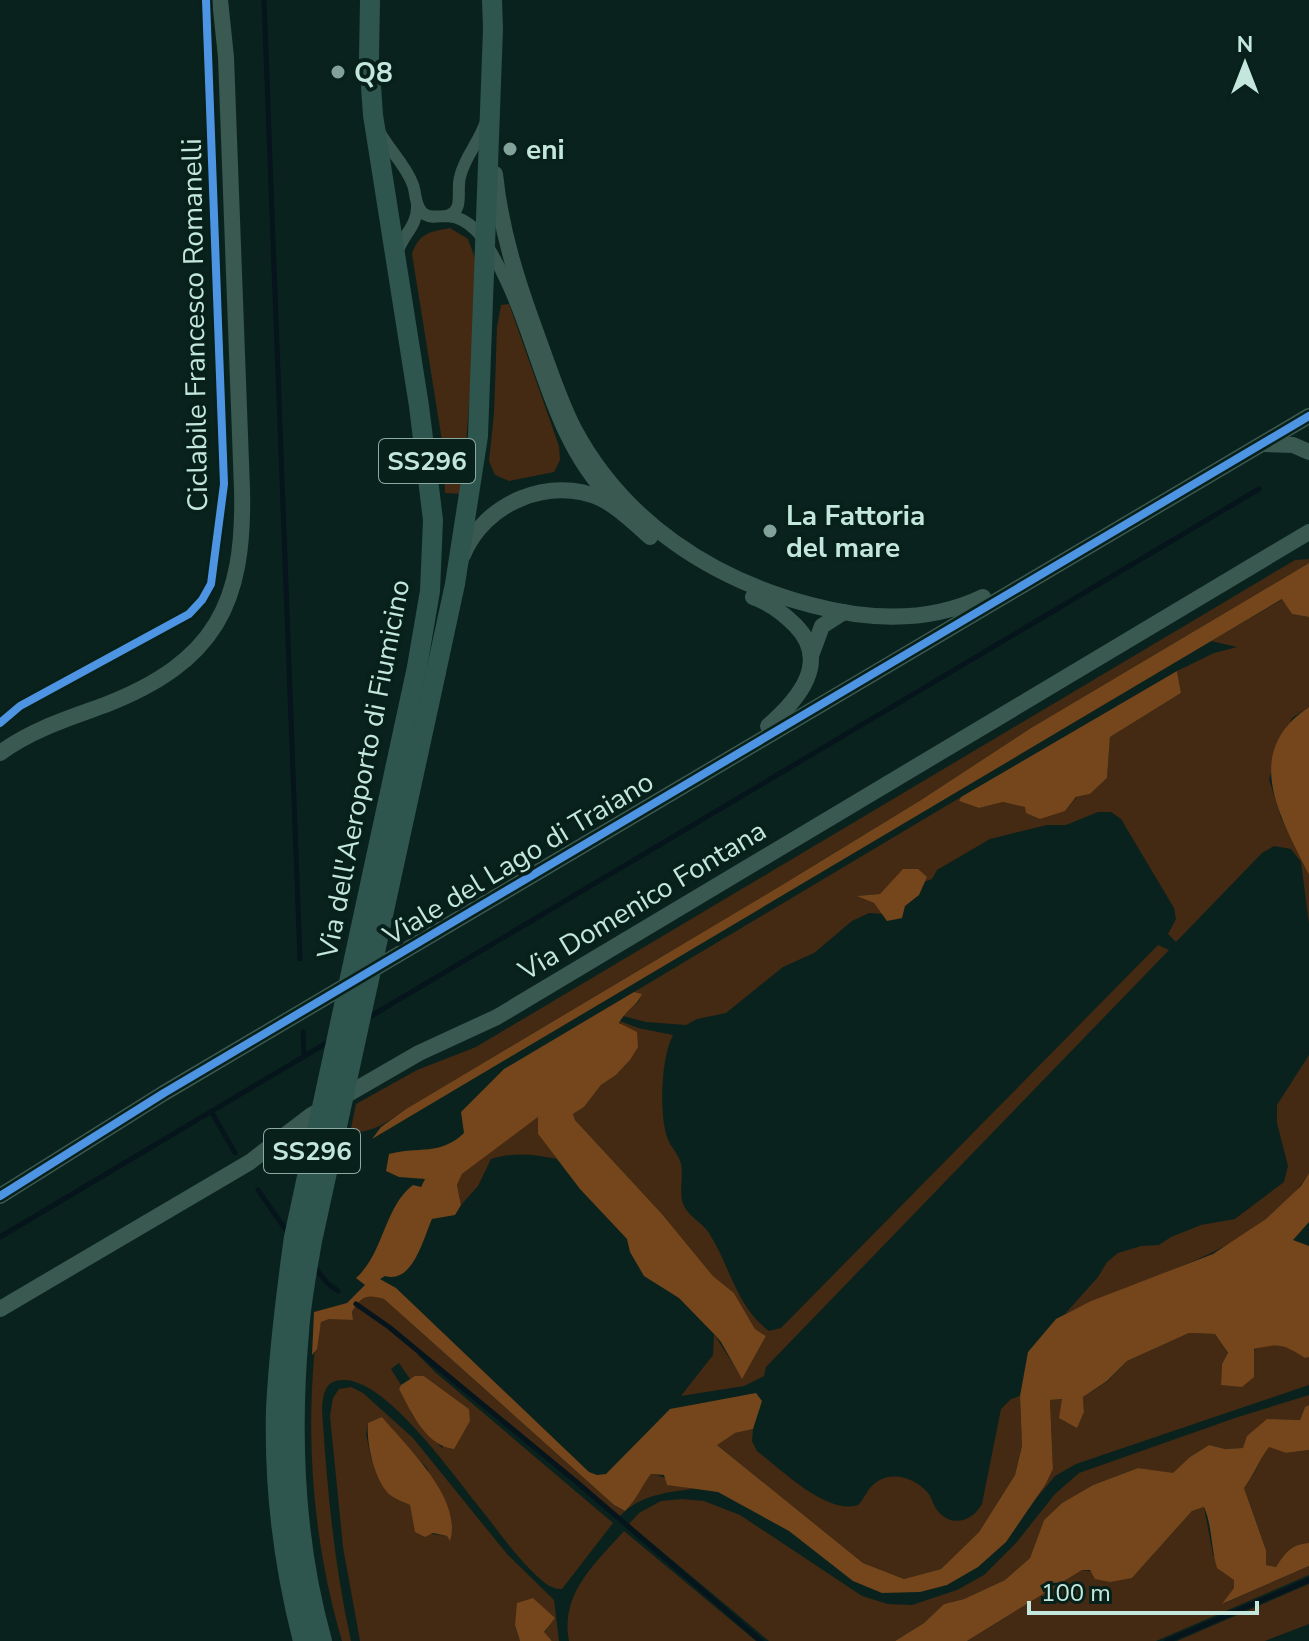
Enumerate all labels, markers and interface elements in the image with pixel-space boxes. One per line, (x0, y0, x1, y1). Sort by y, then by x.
north arrow (1205, 24, 1285, 104)
text: N (1237, 30, 1253, 60)
place label: Q8 (354, 54, 393, 92)
marker: Q8 (329, 63, 347, 81)
place label: eni (526, 131, 565, 169)
street label: Ciclabile Francesco Romanelli (173, 138, 217, 512)
marker: eni (501, 140, 519, 158)
road number: SS296 (379, 439, 475, 483)
place label: La Fattoria del mare (786, 497, 925, 567)
marker: La Fattoria del mare (761, 522, 779, 540)
street label: Via dell'Aeroporto di Fiumicino (308, 576, 419, 963)
street label: Viale del Lago di Traiano (375, 763, 661, 955)
street label: Via Domenico Fontana (511, 812, 773, 990)
road number: SS296 (264, 1129, 360, 1173)
scale bar (1029, 1565, 1257, 1615)
text: 100 m (1041, 1577, 1111, 1609)

